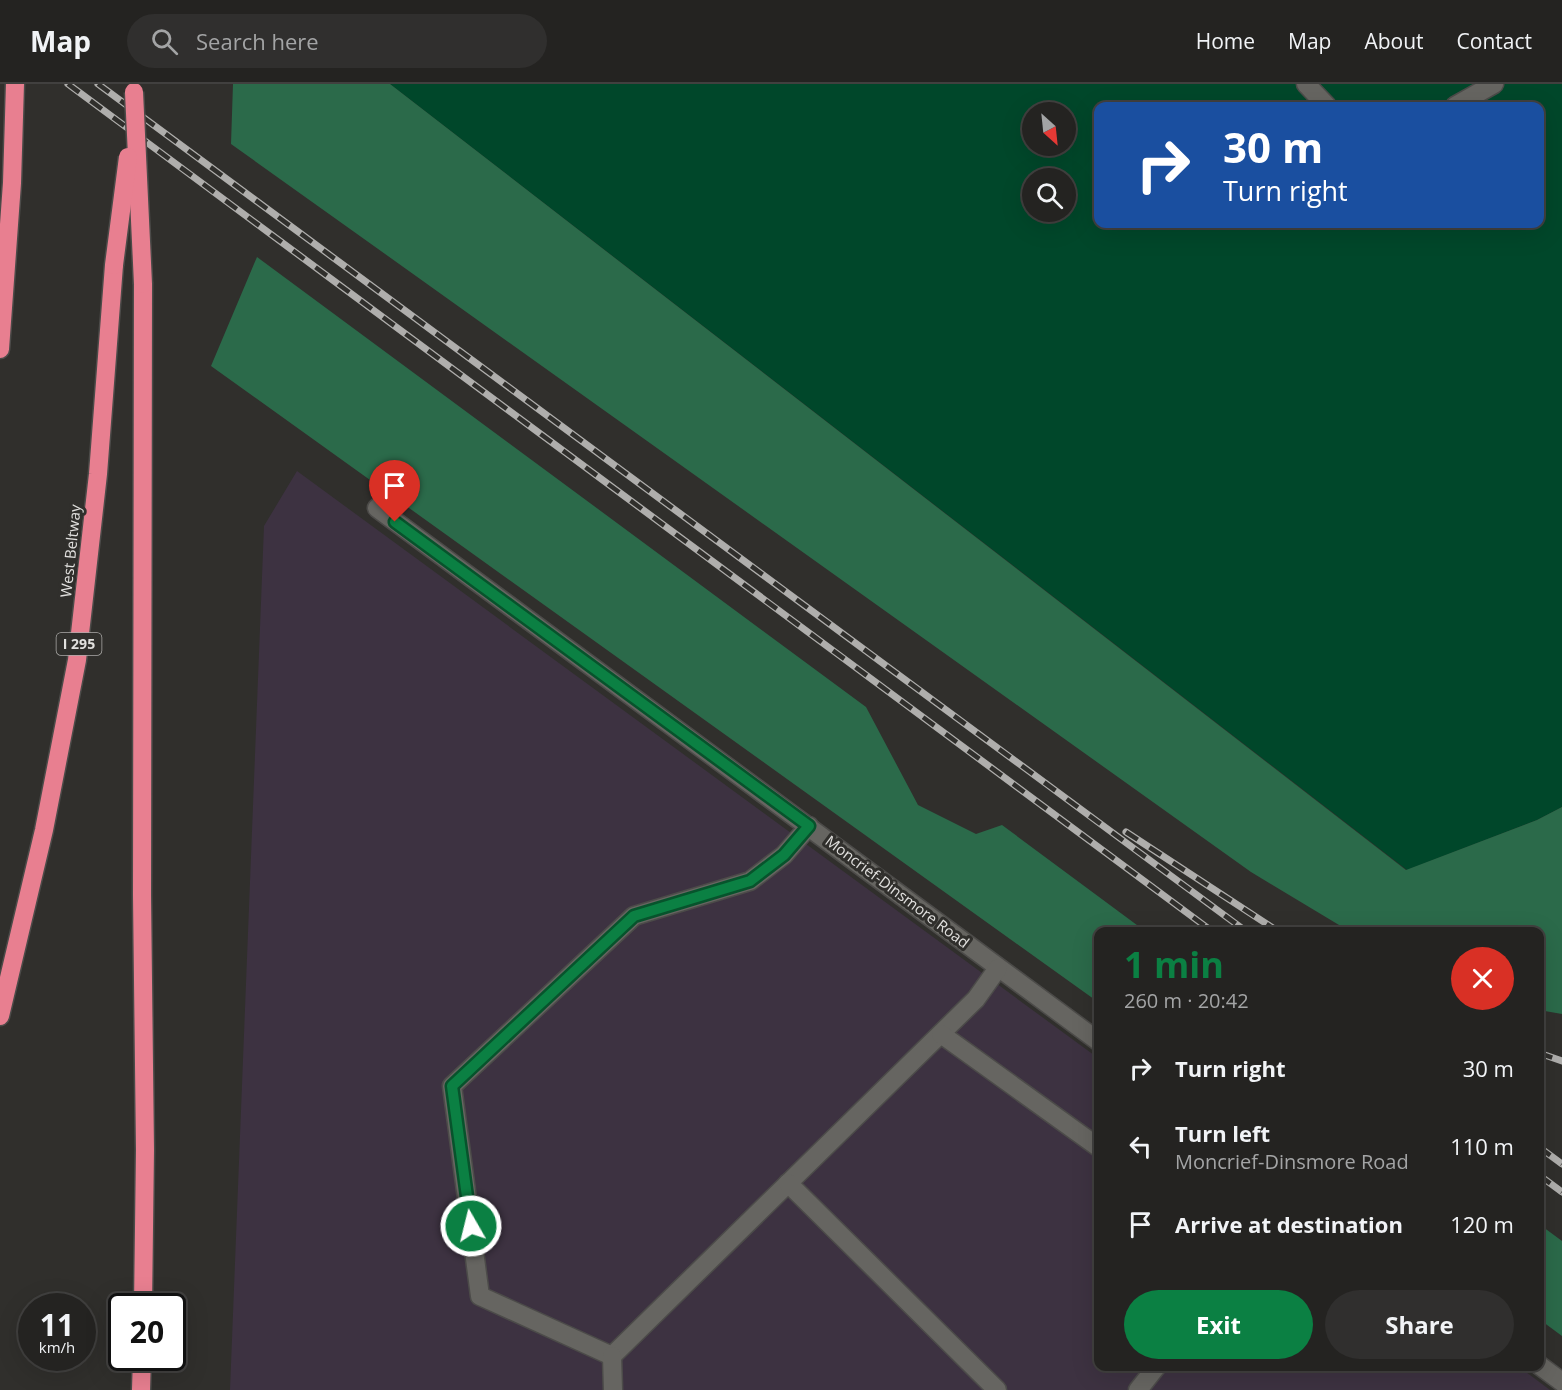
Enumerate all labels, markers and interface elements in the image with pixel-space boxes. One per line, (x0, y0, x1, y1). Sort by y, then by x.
search box (127, 14, 547, 68)
text: Map (30, 22, 91, 60)
icon: search (148, 25, 181, 58)
text: Search here (196, 26, 319, 56)
text: Home (1196, 27, 1255, 55)
text: Map (1288, 27, 1331, 55)
text: About (1364, 27, 1424, 55)
text: Contact (1457, 27, 1532, 55)
north arrow (1022, 102, 1076, 156)
map controls (1022, 102, 1076, 222)
text: 30 m (1223, 118, 1323, 175)
icon: right (1124, 126, 1202, 204)
button: search (1022, 168, 1076, 222)
text: Turn right (1223, 172, 1348, 209)
pin (369, 460, 420, 522)
icon: arrive (378, 469, 411, 502)
street label: West Beltway (55, 503, 85, 598)
road number: I 295 (56, 633, 101, 655)
street label: Moncrief-Dinsmore Road (822, 830, 974, 952)
text: 1 min (1124, 940, 1224, 989)
button: close (1451, 947, 1514, 1010)
text: 260 m · 20:42 (1124, 987, 1249, 1014)
icon: right (1124, 1052, 1157, 1085)
text: Turn right (1175, 1053, 1286, 1083)
text: 30 m (1463, 1053, 1514, 1083)
text: Turn left (1175, 1118, 1270, 1148)
icon: left (1124, 1130, 1157, 1163)
text: 110 m (1450, 1131, 1514, 1161)
text: Moncrief-Dinsmore Road (1175, 1148, 1409, 1175)
position arrow (439, 1194, 503, 1258)
icon: arrive (1124, 1208, 1157, 1241)
text: Arrive at destination (1175, 1209, 1403, 1239)
text: 120 m (1450, 1209, 1514, 1239)
button: Exit (1124, 1290, 1313, 1359)
button: Share (1325, 1290, 1514, 1359)
speed limit sign: 20 (108, 1293, 186, 1371)
text: 11 (40, 1304, 74, 1345)
text: km/h (39, 1337, 75, 1357)

